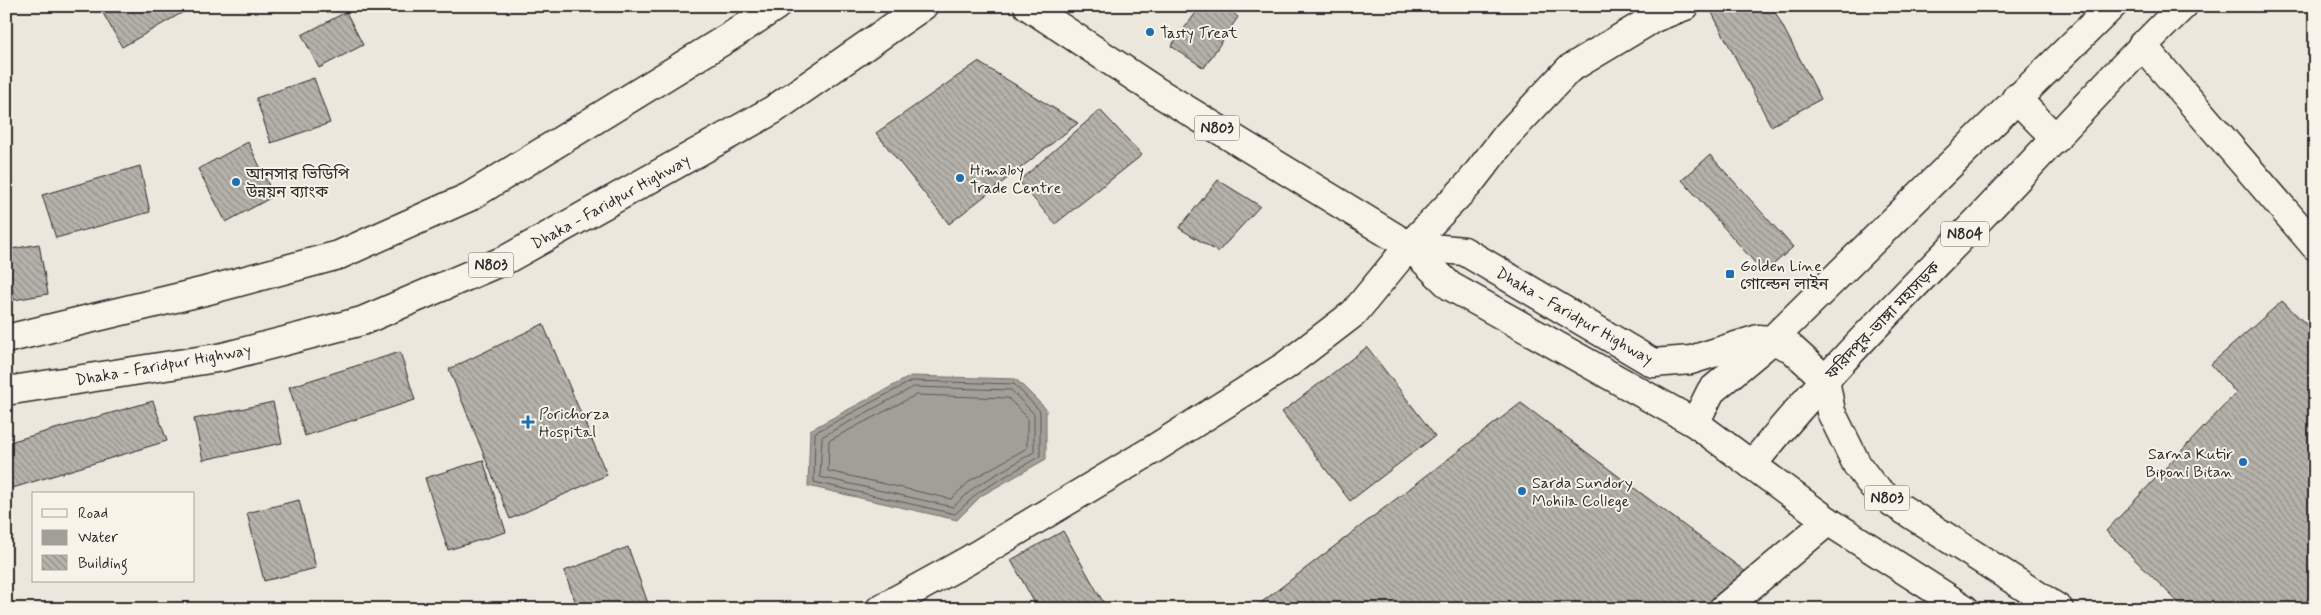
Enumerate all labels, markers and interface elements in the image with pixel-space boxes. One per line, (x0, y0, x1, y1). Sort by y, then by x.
place label: Tasty Treat (1160, 23, 1238, 44)
marker: Tasty Treat (1144, 26, 1156, 38)
road number: N803 (1194, 116, 1240, 140)
street label: Dhaka - Faridpur Highway (528, 150, 694, 255)
place label: Himaloy Trade Centre (970, 160, 1061, 199)
place label: আনসার ভিডিপি উন্নয়ন ব্যাংক (245, 164, 350, 203)
marker: Himaloy Trade Centre (954, 172, 966, 184)
marker: আনসার ভিডিপি উন্নয়ন ব্যাংক (230, 176, 242, 188)
road number: N804 (1941, 222, 1989, 246)
road number: N803 (468, 252, 514, 278)
place label: Golden Line গোল্ডেন লাইন (1740, 256, 1829, 295)
street label: ফরিদপুর-ভাঙ্গা মহাসড়ক (1821, 257, 1946, 385)
street label: Dhaka - Faridpur Highway (1492, 263, 1657, 370)
marker: Golden Line গোল্ডেন লাইন (1724, 268, 1736, 280)
street label: Dhaka - Faridpur Highway (74, 340, 253, 391)
place label: Porichorza Hospital (539, 404, 610, 443)
marker: Porichorza Hospital (521, 415, 535, 429)
place label: Sarna Kutir Biponi Bitan (2146, 444, 2233, 483)
marker: Sarna Kutir Biponi Bitan (2237, 456, 2249, 468)
place label: Sarda Sundory Mohila College (1532, 473, 1633, 512)
marker: Sarda Sundory Mohila College (1516, 485, 1528, 497)
road number: N803 (1864, 486, 1910, 510)
legend (32, 492, 195, 582)
text: Road (78, 504, 108, 524)
text: Water (78, 528, 118, 548)
text: Building (78, 554, 128, 575)

